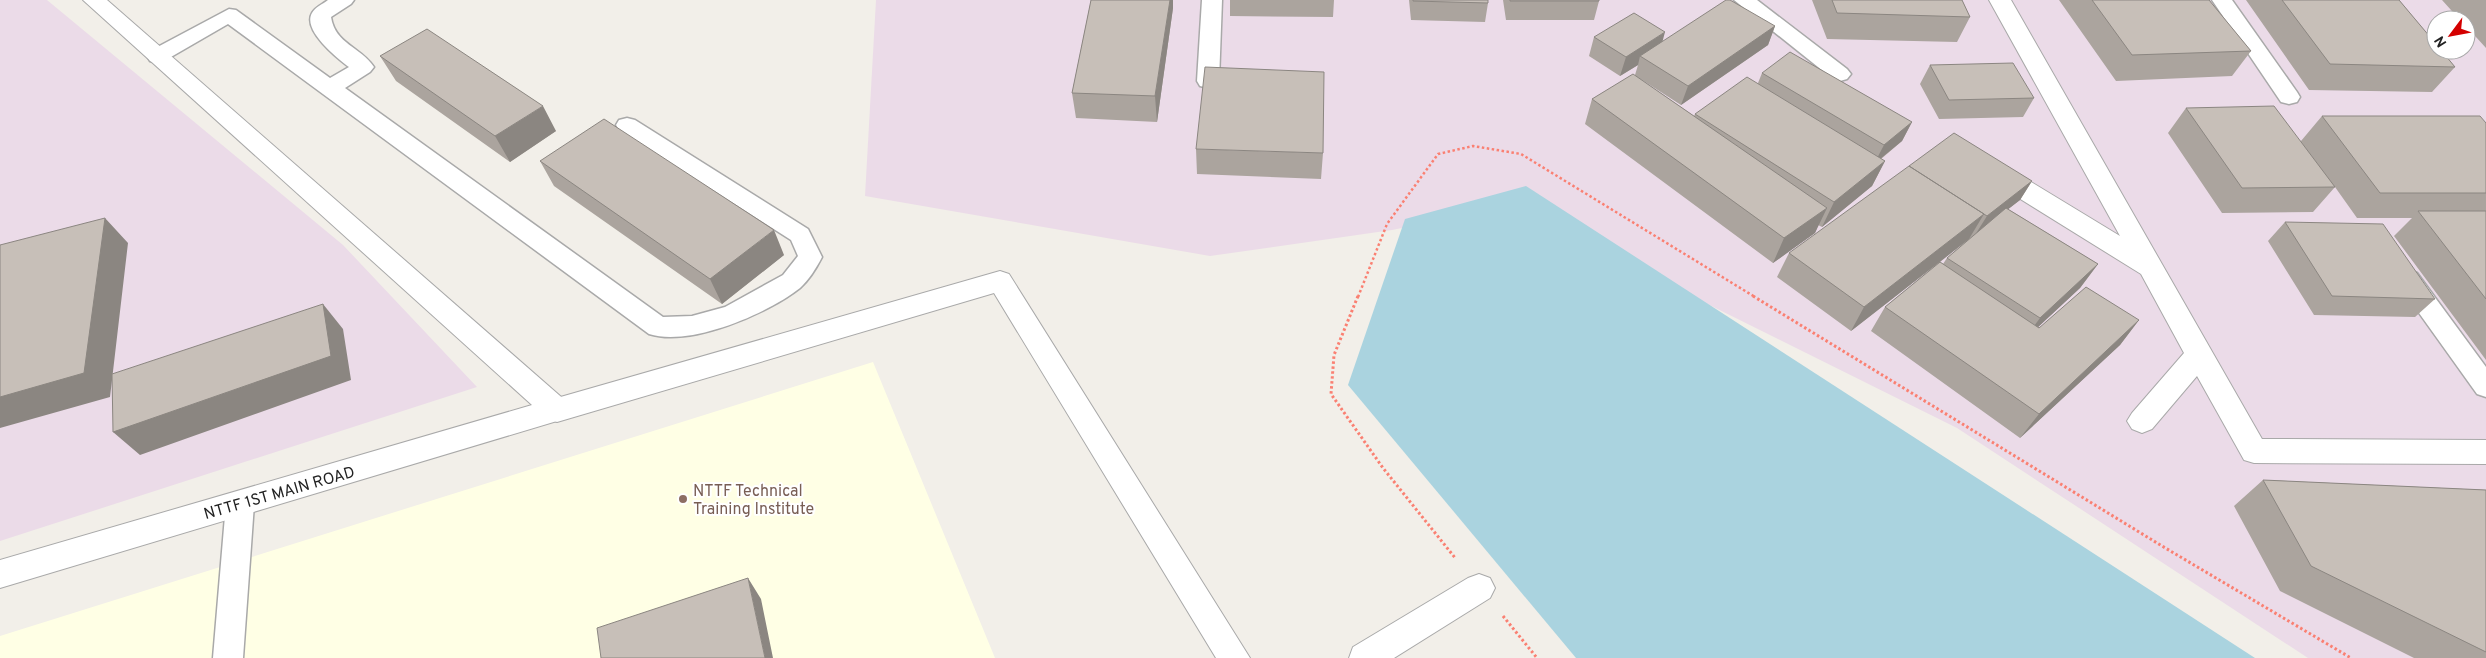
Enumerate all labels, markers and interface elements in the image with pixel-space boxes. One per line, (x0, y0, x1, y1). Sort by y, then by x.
north arrow (2426, 10, 2476, 60)
text: N (2431, 32, 2451, 50)
street label: NTTF 1ST MAIN ROAD (202, 463, 357, 525)
place label: NTTF Technical Training Institute (693, 482, 814, 520)
marker: NTTF Technical Training Institute (677, 493, 689, 505)

